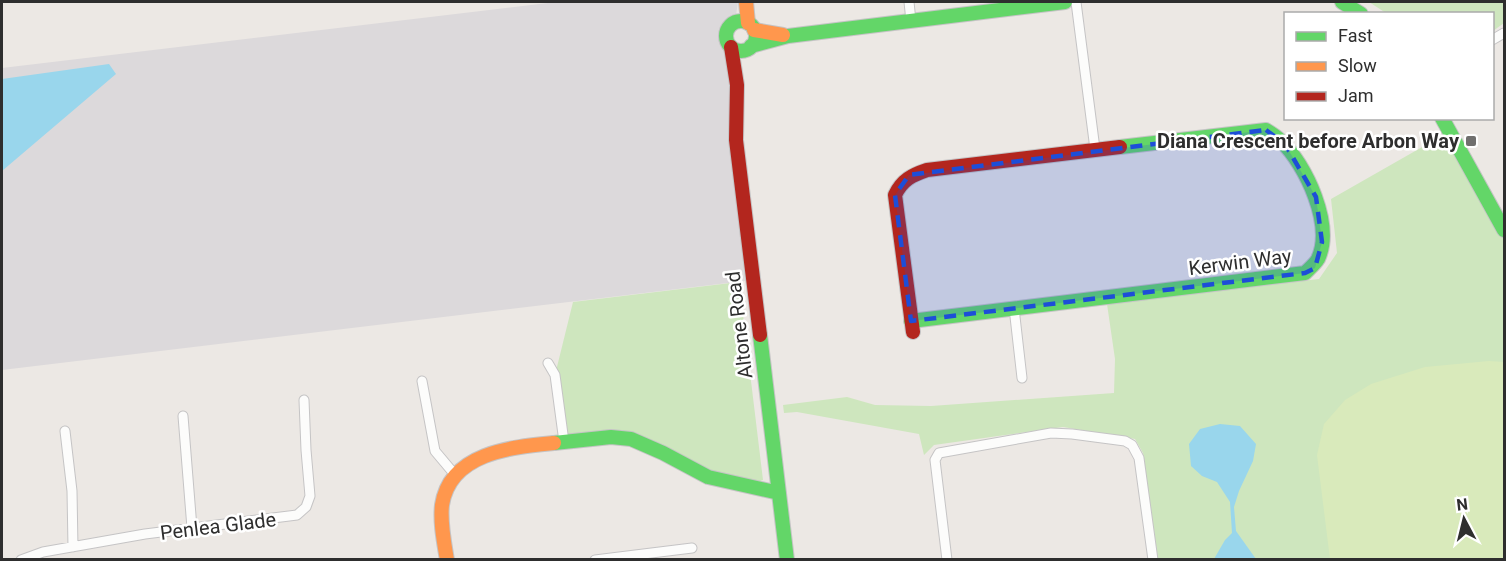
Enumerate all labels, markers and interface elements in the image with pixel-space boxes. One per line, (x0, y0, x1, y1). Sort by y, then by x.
legend (1284, 12, 1494, 120)
text: Fast (1338, 25, 1373, 46)
text: Slow (1338, 55, 1377, 76)
text: Jam (1338, 85, 1374, 106)
place label: Diana Crescent before Arbon Way (1157, 129, 1460, 153)
marker: Diana Crescent before Arbon Way (1464, 134, 1478, 148)
street label: Kerwin Way (1187, 244, 1293, 280)
street label: Altone Road (720, 270, 758, 380)
north arrow (1434, 489, 1494, 549)
text: N (1455, 494, 1469, 515)
street label: Penlea Glade (159, 507, 277, 545)

